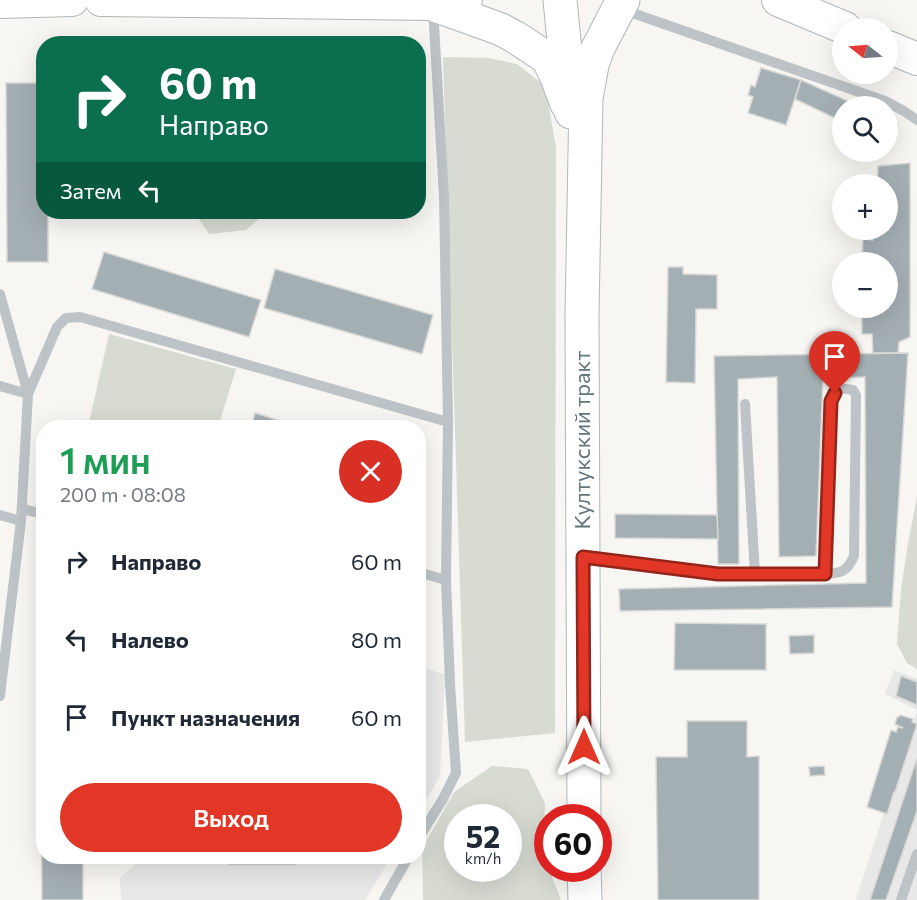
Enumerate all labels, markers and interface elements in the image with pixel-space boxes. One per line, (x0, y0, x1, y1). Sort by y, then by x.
north arrow (832, 18, 898, 84)
map controls (832, 18, 898, 318)
text: 60 m (159, 56, 258, 108)
icon: right (60, 60, 138, 138)
button: search (832, 96, 898, 162)
text: Направо (159, 108, 269, 141)
icon: left (133, 174, 166, 207)
button: + (832, 174, 898, 240)
text: Затем (60, 177, 121, 204)
button: − (832, 252, 898, 318)
pin (809, 331, 860, 393)
icon: arrive (818, 340, 851, 373)
street label: Култукский тракт (568, 350, 595, 530)
text: 1 мин (60, 437, 151, 481)
button: close (339, 440, 402, 503)
text: 200 m · 08:08 (60, 482, 186, 506)
icon: right (60, 545, 93, 578)
text: Направо (111, 548, 201, 575)
text: 60 m (351, 548, 402, 575)
icon: left (60, 623, 93, 656)
text: Налево (111, 626, 189, 653)
text: 80 m (351, 626, 402, 653)
icon: arrive (60, 701, 93, 734)
text: Пункт назначения (111, 704, 300, 731)
text: 60 m (351, 704, 402, 731)
position arrow (552, 715, 616, 779)
button: Выход (60, 783, 402, 852)
speed limit sign: 60 (534, 804, 612, 882)
text: 52 (466, 817, 500, 854)
text: km/h (465, 849, 501, 867)

